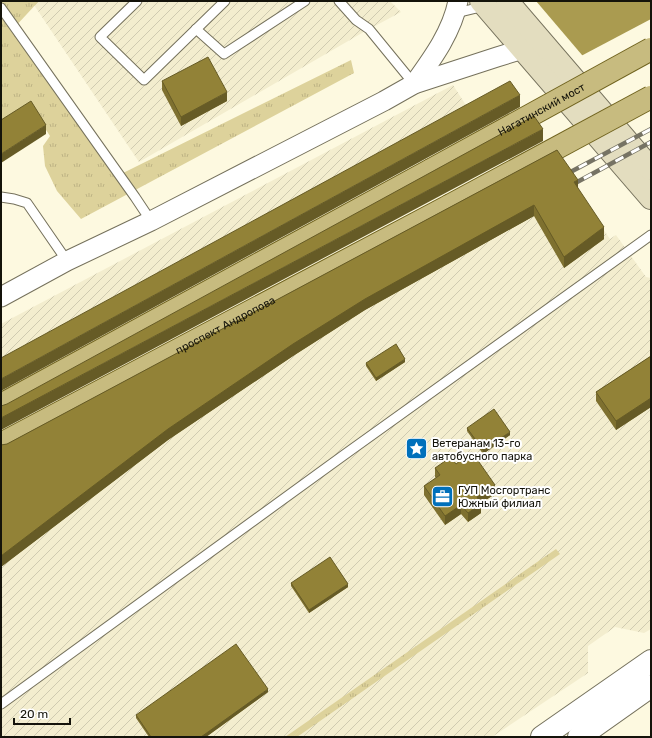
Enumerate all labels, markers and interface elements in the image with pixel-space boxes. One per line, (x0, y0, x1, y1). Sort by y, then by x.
street label: Нагатинский мост (496, 80, 588, 139)
street label: проспект Андропова (173, 293, 278, 357)
place icon: Ветеранам 13-го автобусного парка (404, 436, 430, 462)
place label: Ветеранам 13-го автобусного парка (432, 437, 532, 463)
office icon: ГУП Мосгортранс Южный филиал (430, 483, 456, 509)
place label: ГУП Мосгортранс Южный филиал (458, 484, 550, 510)
scale bar (14, 700, 70, 726)
text: 20 m (20, 707, 48, 721)

